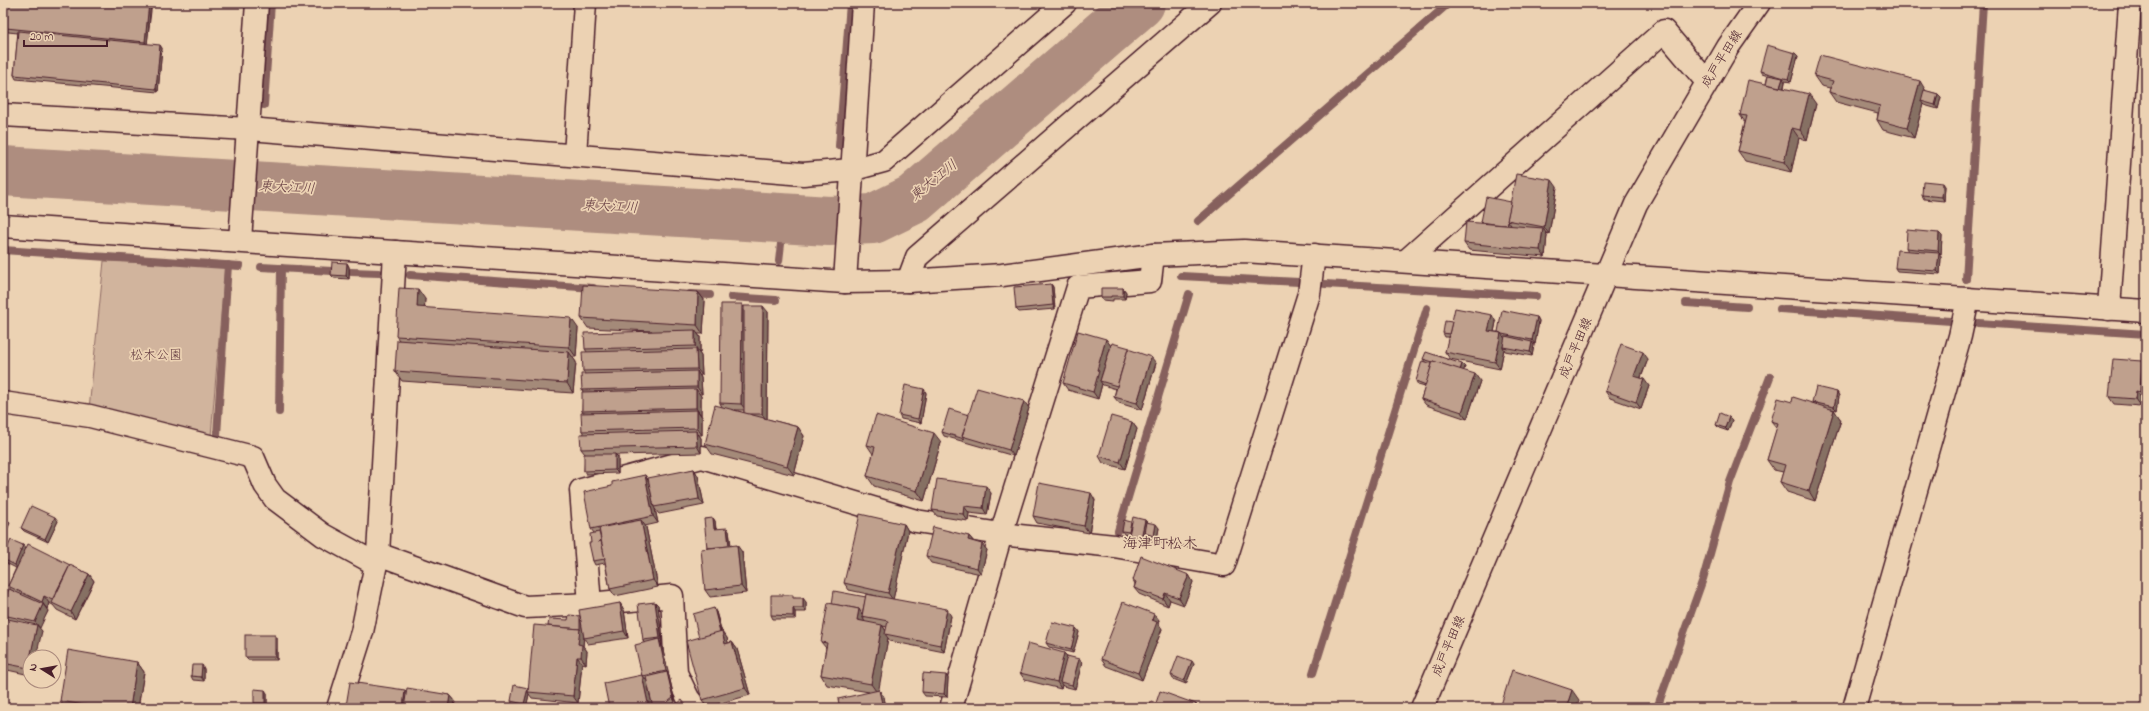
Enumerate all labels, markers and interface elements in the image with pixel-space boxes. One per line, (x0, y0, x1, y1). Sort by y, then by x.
scale bar (24, 22, 107, 48)
street label: 成戸平田線 (1697, 26, 1748, 92)
text: 20 m (30, 28, 53, 46)
water label: 東大江川 (906, 155, 962, 207)
water label: 東大江川 (258, 176, 316, 200)
water label: 東大江川 (581, 195, 639, 219)
street label: 成戸平田線 (1555, 313, 1598, 382)
park label: 松木公園 (130, 346, 182, 365)
district label: 海津町松木 (1122, 533, 1198, 555)
street label: 成戸平田線 (1428, 611, 1471, 680)
north arrow (22, 649, 62, 689)
text: N (25, 662, 42, 672)

